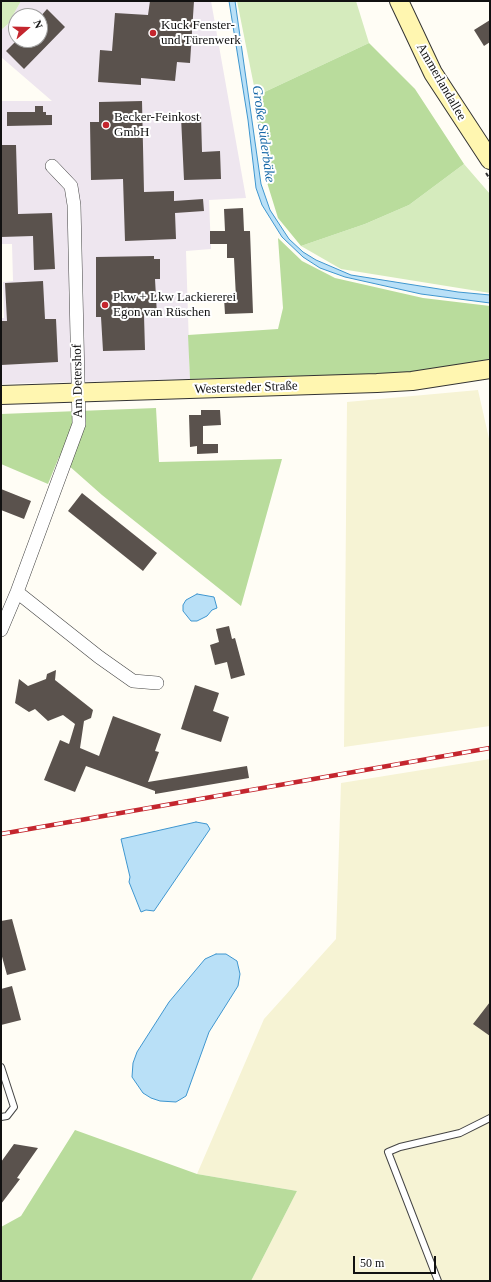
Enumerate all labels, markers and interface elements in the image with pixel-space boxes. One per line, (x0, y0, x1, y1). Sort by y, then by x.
north arrow (8, 8, 48, 48)
text: N (31, 18, 45, 30)
place label: Kuck Fenster- und Türenwerk (161, 18, 241, 49)
marker: Kuck Fenster- und Türenwerk (148, 28, 158, 38)
street label: Ammerlandallee (413, 41, 469, 123)
water label: Große Süderbäke (248, 84, 278, 184)
place label: Becker-Feinkost GmbH (114, 110, 200, 141)
marker: Becker-Feinkost GmbH (101, 120, 111, 130)
place label: Pkw + Lkw Lackiererei Egon van Rüschen (113, 290, 236, 321)
marker: Pkw + Lkw Lackiererei Egon van Rüschen (100, 300, 110, 310)
street label: Am Detershof (70, 344, 86, 418)
street label: Westersteder Straße (194, 378, 298, 398)
scale bar (355, 1248, 438, 1274)
text: 50 m (360, 1256, 384, 1270)

